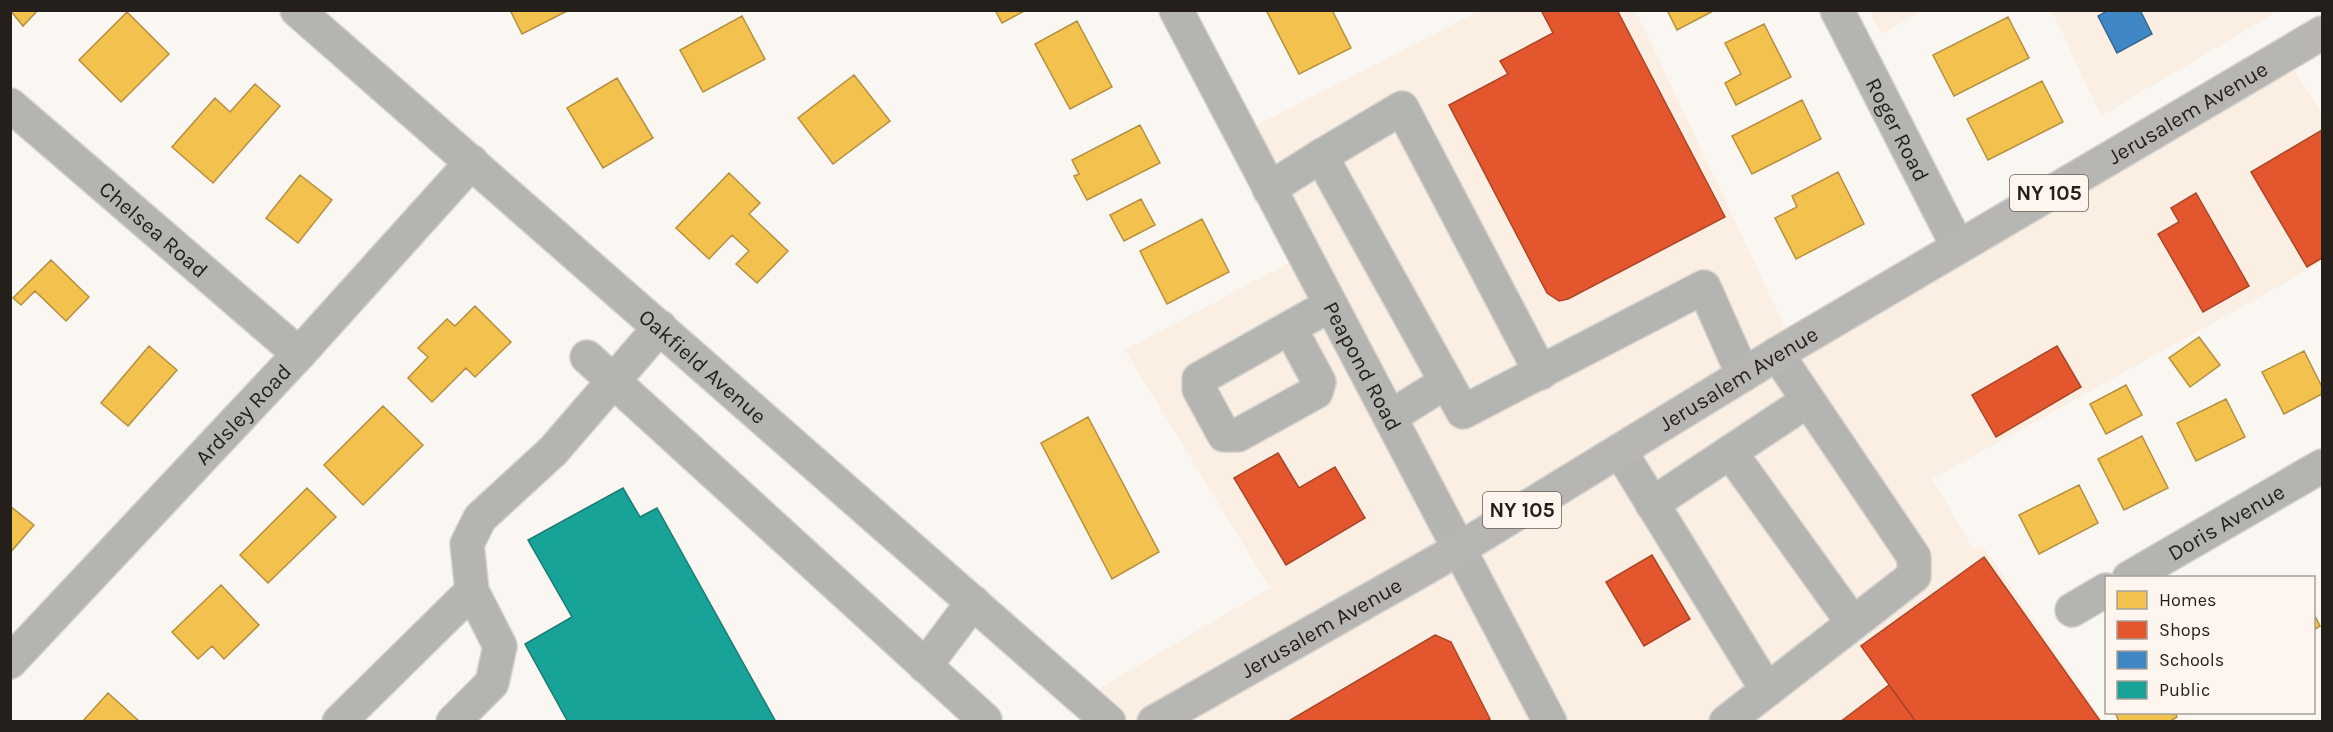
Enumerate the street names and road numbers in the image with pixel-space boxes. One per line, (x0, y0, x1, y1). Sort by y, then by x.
street label: Jerusalem Avenue (2103, 56, 2272, 170)
street label: Roger Road (1860, 74, 1934, 186)
road number: NY 105 (2010, 175, 2088, 211)
street label: Chelsea Road (94, 176, 213, 284)
street label: Peapond Road (1317, 297, 1407, 436)
street label: Oakfield Avenue (633, 304, 771, 430)
street label: Jerusalem Avenue (1655, 321, 1823, 437)
street label: Ardsley Road (190, 359, 297, 471)
street label: Doris Avenue (2163, 479, 2289, 567)
road number: NY 105 (1483, 492, 1561, 528)
street label: Jerusalem Avenue (1236, 572, 1407, 684)

